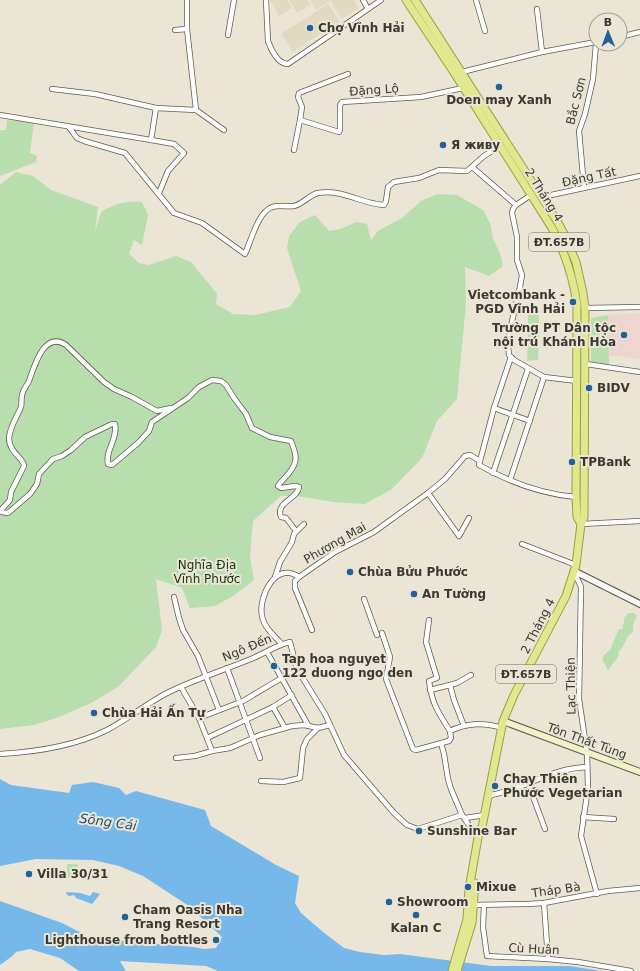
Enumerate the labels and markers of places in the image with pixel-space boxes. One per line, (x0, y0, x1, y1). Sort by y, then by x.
place label: Chợ Vĩnh Hải (318, 21, 405, 35)
marker: Chợ Vĩnh Hải (305, 23, 315, 33)
marker: Doen may Xanh (494, 82, 504, 92)
place label: Doen may Xanh (446, 93, 552, 107)
place label: Я живу (451, 138, 500, 152)
marker: Я живу (438, 140, 448, 150)
place label: Vietcombank - PGD Vĩnh Hải (468, 288, 565, 316)
marker: Vietcombank - PGD Vĩnh Hải (568, 297, 578, 307)
place label: Trường PT Dân tộc nội trú Khánh Hòa (492, 321, 616, 349)
marker: Trường PT Dân tộc nội trú Khánh Hòa (619, 330, 629, 340)
place label: BIDV (597, 381, 631, 395)
marker: BIDV (584, 383, 594, 393)
place label: TPBank (580, 455, 632, 469)
marker: TPBank (567, 457, 577, 467)
place label: Chùa Bửu Phước (358, 565, 468, 579)
marker: Chùa Bửu Phước (345, 567, 355, 577)
place label: An Tường (422, 587, 486, 601)
marker: An Tường (409, 589, 419, 599)
place label: Tap hoa nguyet 122 duong ngo den (282, 652, 413, 680)
marker: Tap hoa nguyet 122 duong ngo den (269, 661, 279, 671)
place label: Chùa Hải Ấn Tự (102, 703, 206, 720)
marker: Chùa Hải Ấn Tự (89, 708, 99, 718)
place label: Chay Thiên Phước Vegetarian (503, 772, 622, 800)
marker: Chay Thiên Phước Vegetarian (490, 781, 500, 791)
place label: Sunshine Bar (427, 824, 517, 838)
marker: Sunshine Bar (414, 826, 424, 836)
place label: Villa 30/31 (37, 867, 108, 881)
marker: Villa 30/31 (24, 869, 34, 879)
place label: Mixue (476, 880, 516, 894)
marker: Mixue (463, 882, 473, 892)
place label: Showroom (397, 895, 468, 909)
marker: Showroom (384, 897, 394, 907)
place label: Cham Oasis Nha Trang Resort (133, 903, 243, 931)
marker: Kalan C (411, 910, 421, 920)
marker: Cham Oasis Nha Trang Resort (120, 912, 130, 922)
place label: Kalan C (390, 921, 442, 935)
place label: Lighthouse from bottles (45, 933, 208, 947)
marker: Lighthouse from bottles (211, 935, 221, 945)

